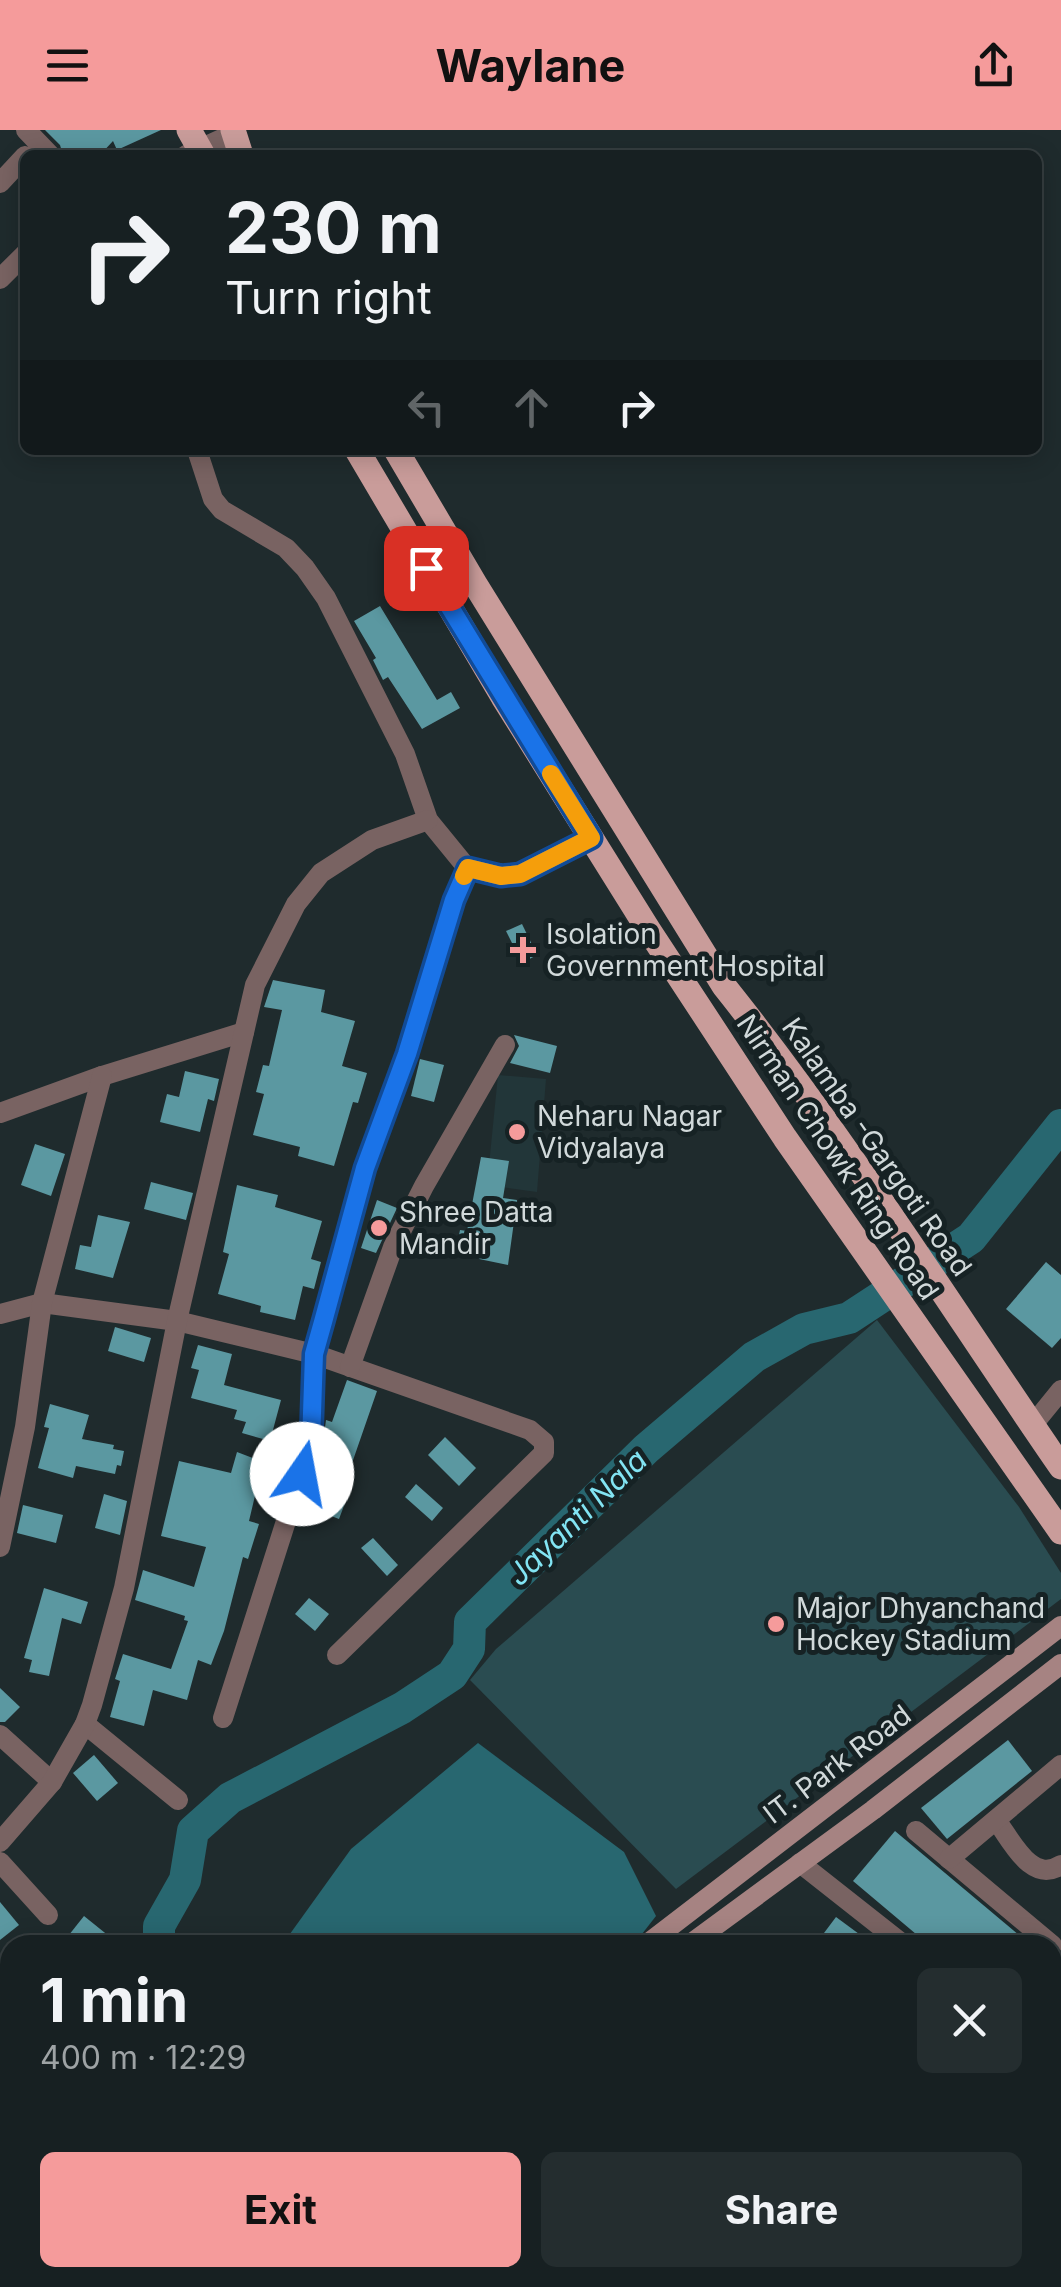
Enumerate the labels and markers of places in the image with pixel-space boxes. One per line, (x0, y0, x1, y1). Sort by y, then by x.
pin (384, 526, 469, 611)
place label: Isolation Government Hospital (546, 917, 825, 983)
marker: Isolation Government Hospital (510, 937, 536, 963)
place label: Neharu Nagar Vidyalaya (537, 1099, 722, 1165)
marker: Neharu Nagar Vidyalaya (506, 1121, 528, 1143)
place label: Shree Datta Mandir (399, 1195, 554, 1261)
marker: Shree Datta Mandir (368, 1217, 390, 1239)
place label: Major Dhyanchand Hockey Stadium (796, 1591, 1045, 1657)
marker: Major Dhyanchand Hockey Stadium (765, 1613, 787, 1635)

